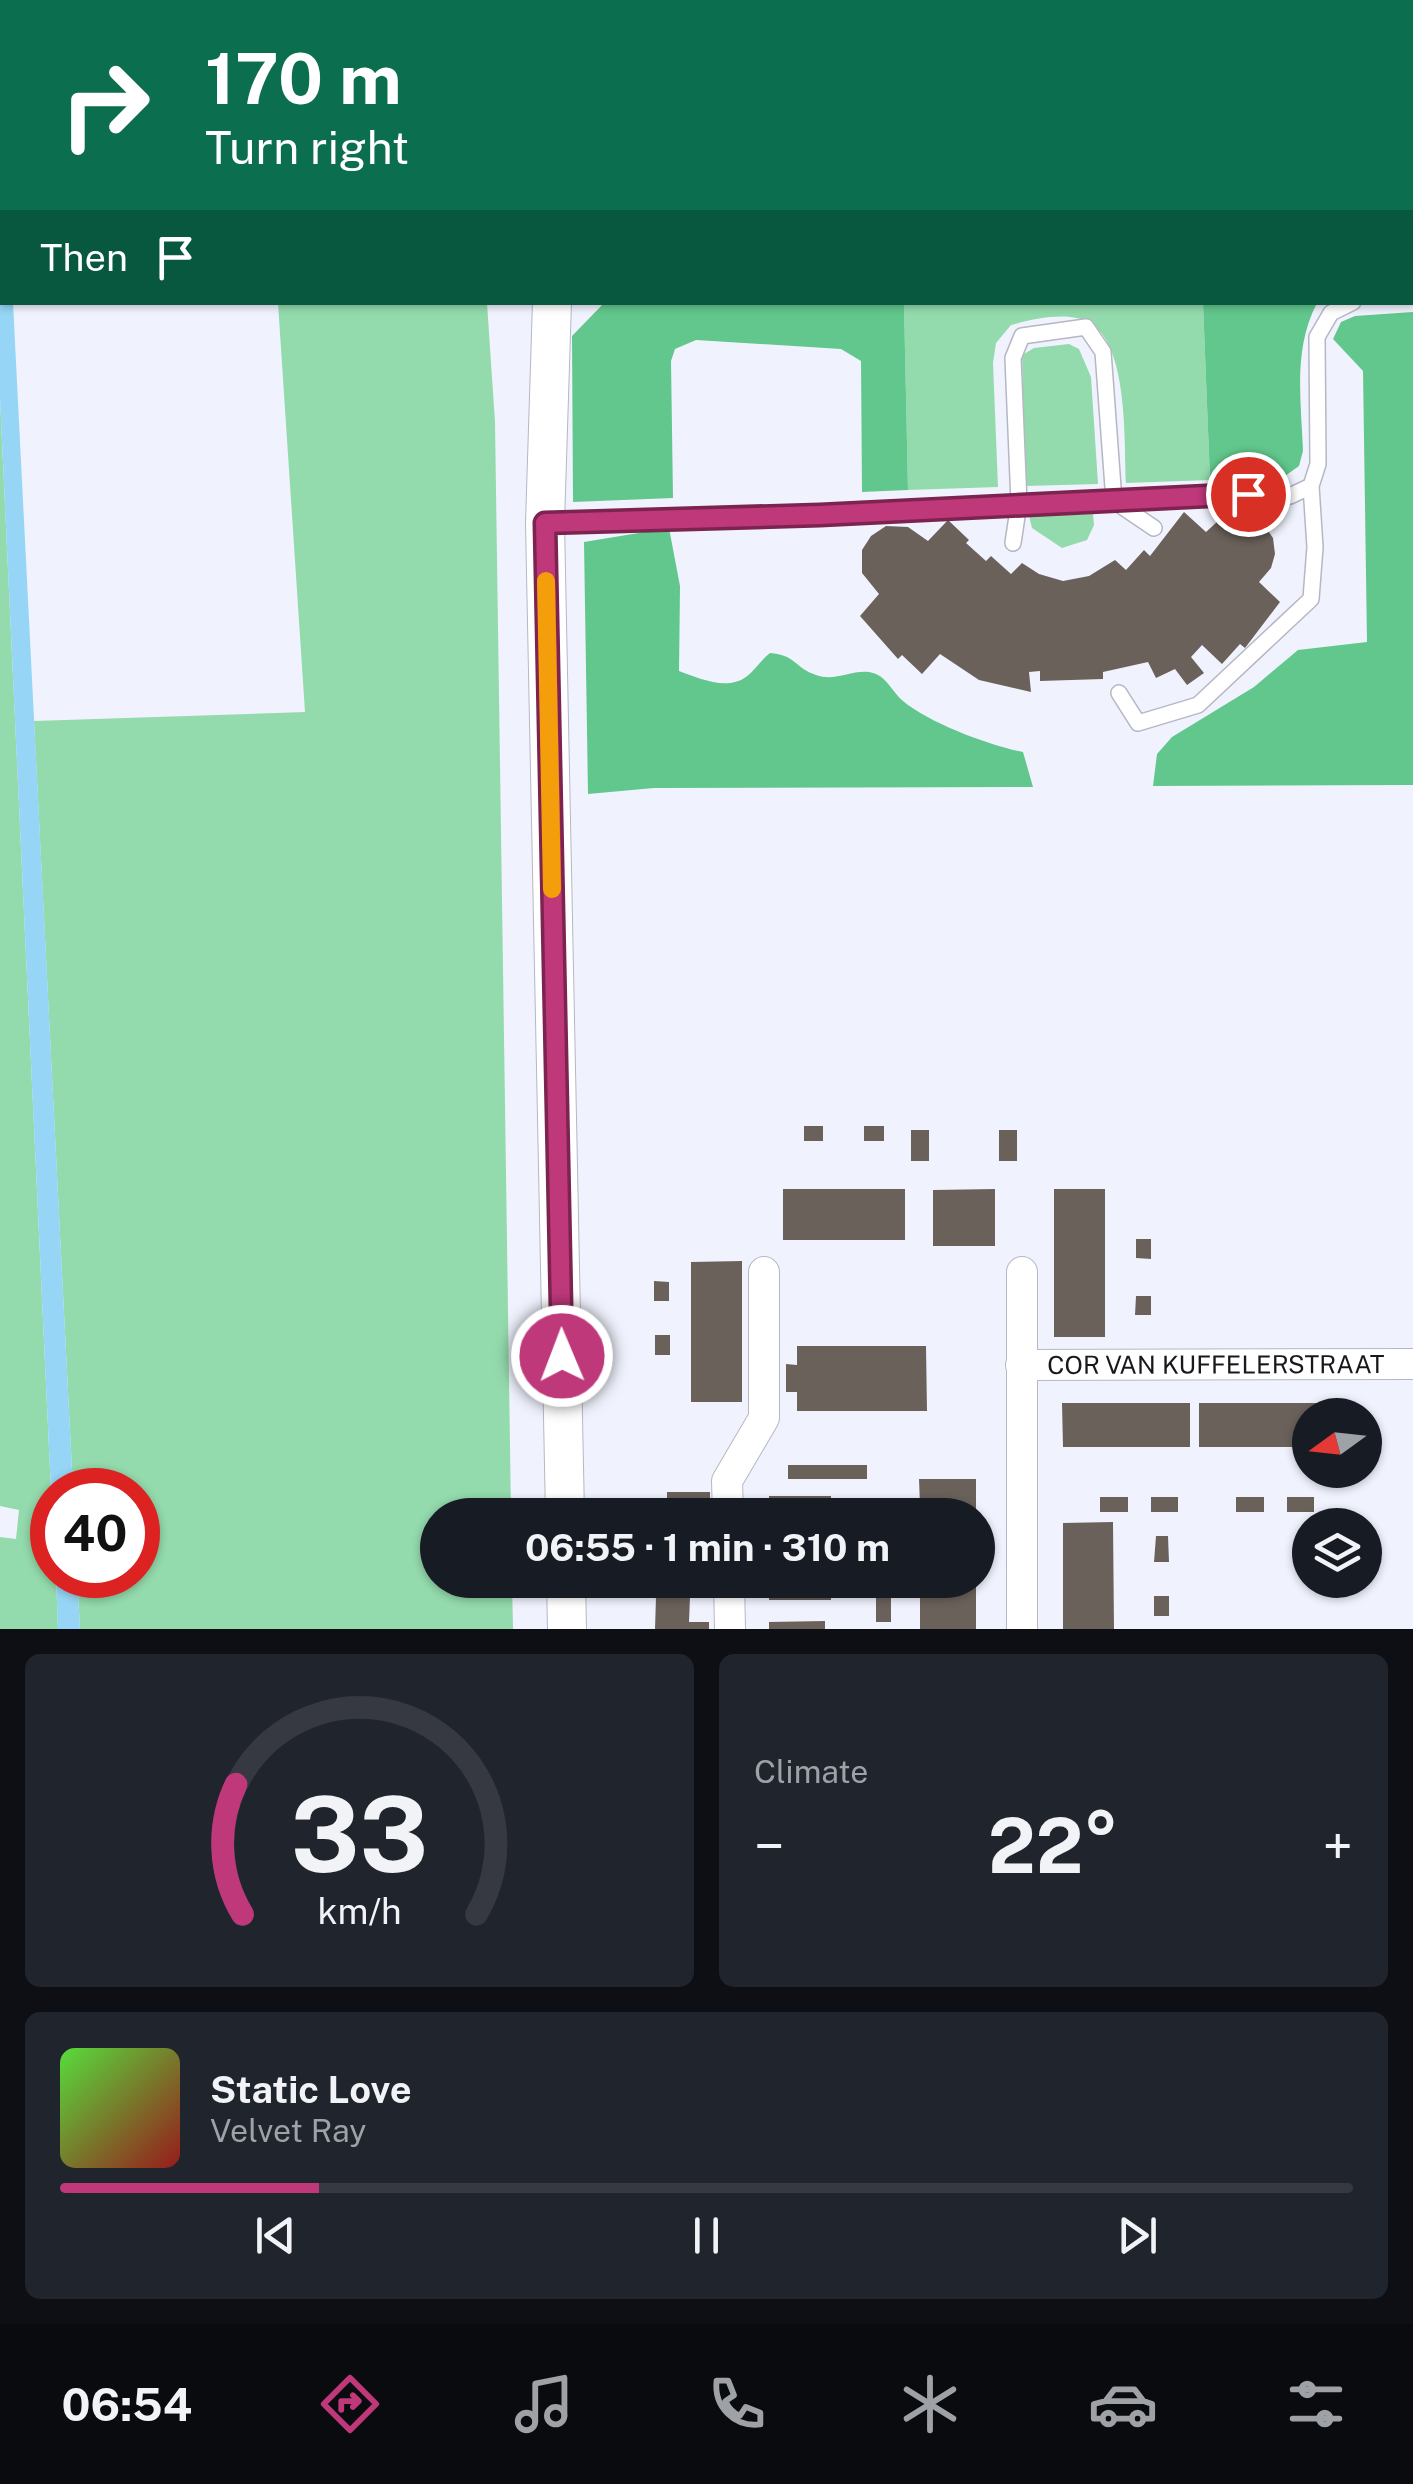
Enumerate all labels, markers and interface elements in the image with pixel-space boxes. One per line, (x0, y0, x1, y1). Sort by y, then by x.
text: 170 m (205, 37, 402, 120)
icon: right (40, 40, 170, 170)
text: Turn right (205, 121, 409, 174)
icon: arrive (148, 230, 203, 285)
text: Then (40, 235, 128, 280)
pin (1206, 452, 1291, 537)
icon: arrive (1221, 467, 1276, 522)
position arrow (510, 1304, 614, 1408)
street label: COR VAN KUFFELERSTRAAT (1047, 1349, 1385, 1380)
north arrow (1292, 1398, 1382, 1488)
map controls (1292, 1398, 1382, 1598)
speed limit sign: 40 (30, 1468, 160, 1598)
button: layers (1292, 1508, 1382, 1598)
text: 06:55 · 1 min · 310 m (525, 1525, 890, 1570)
text: Climate (754, 1753, 868, 1790)
text: 33 (291, 1773, 429, 1895)
text: 22° (988, 1802, 1119, 1890)
text: − (754, 1814, 785, 1878)
text: + (1323, 1814, 1353, 1878)
text: km/h (317, 1890, 402, 1932)
text: Static Love (210, 2067, 412, 2112)
text: Velvet Ray (210, 2112, 366, 2149)
icon: previous (248, 2208, 303, 2263)
icon: pause (679, 2208, 734, 2263)
icon: next (1110, 2208, 1165, 2263)
icon: directions (315, 2369, 385, 2439)
icon: music (509, 2369, 579, 2439)
icon: phone (702, 2369, 772, 2439)
icon: climate (895, 2369, 965, 2439)
icon: car (1088, 2369, 1158, 2439)
icon: filters (1281, 2369, 1351, 2439)
text: 06:54 (62, 2378, 192, 2431)

